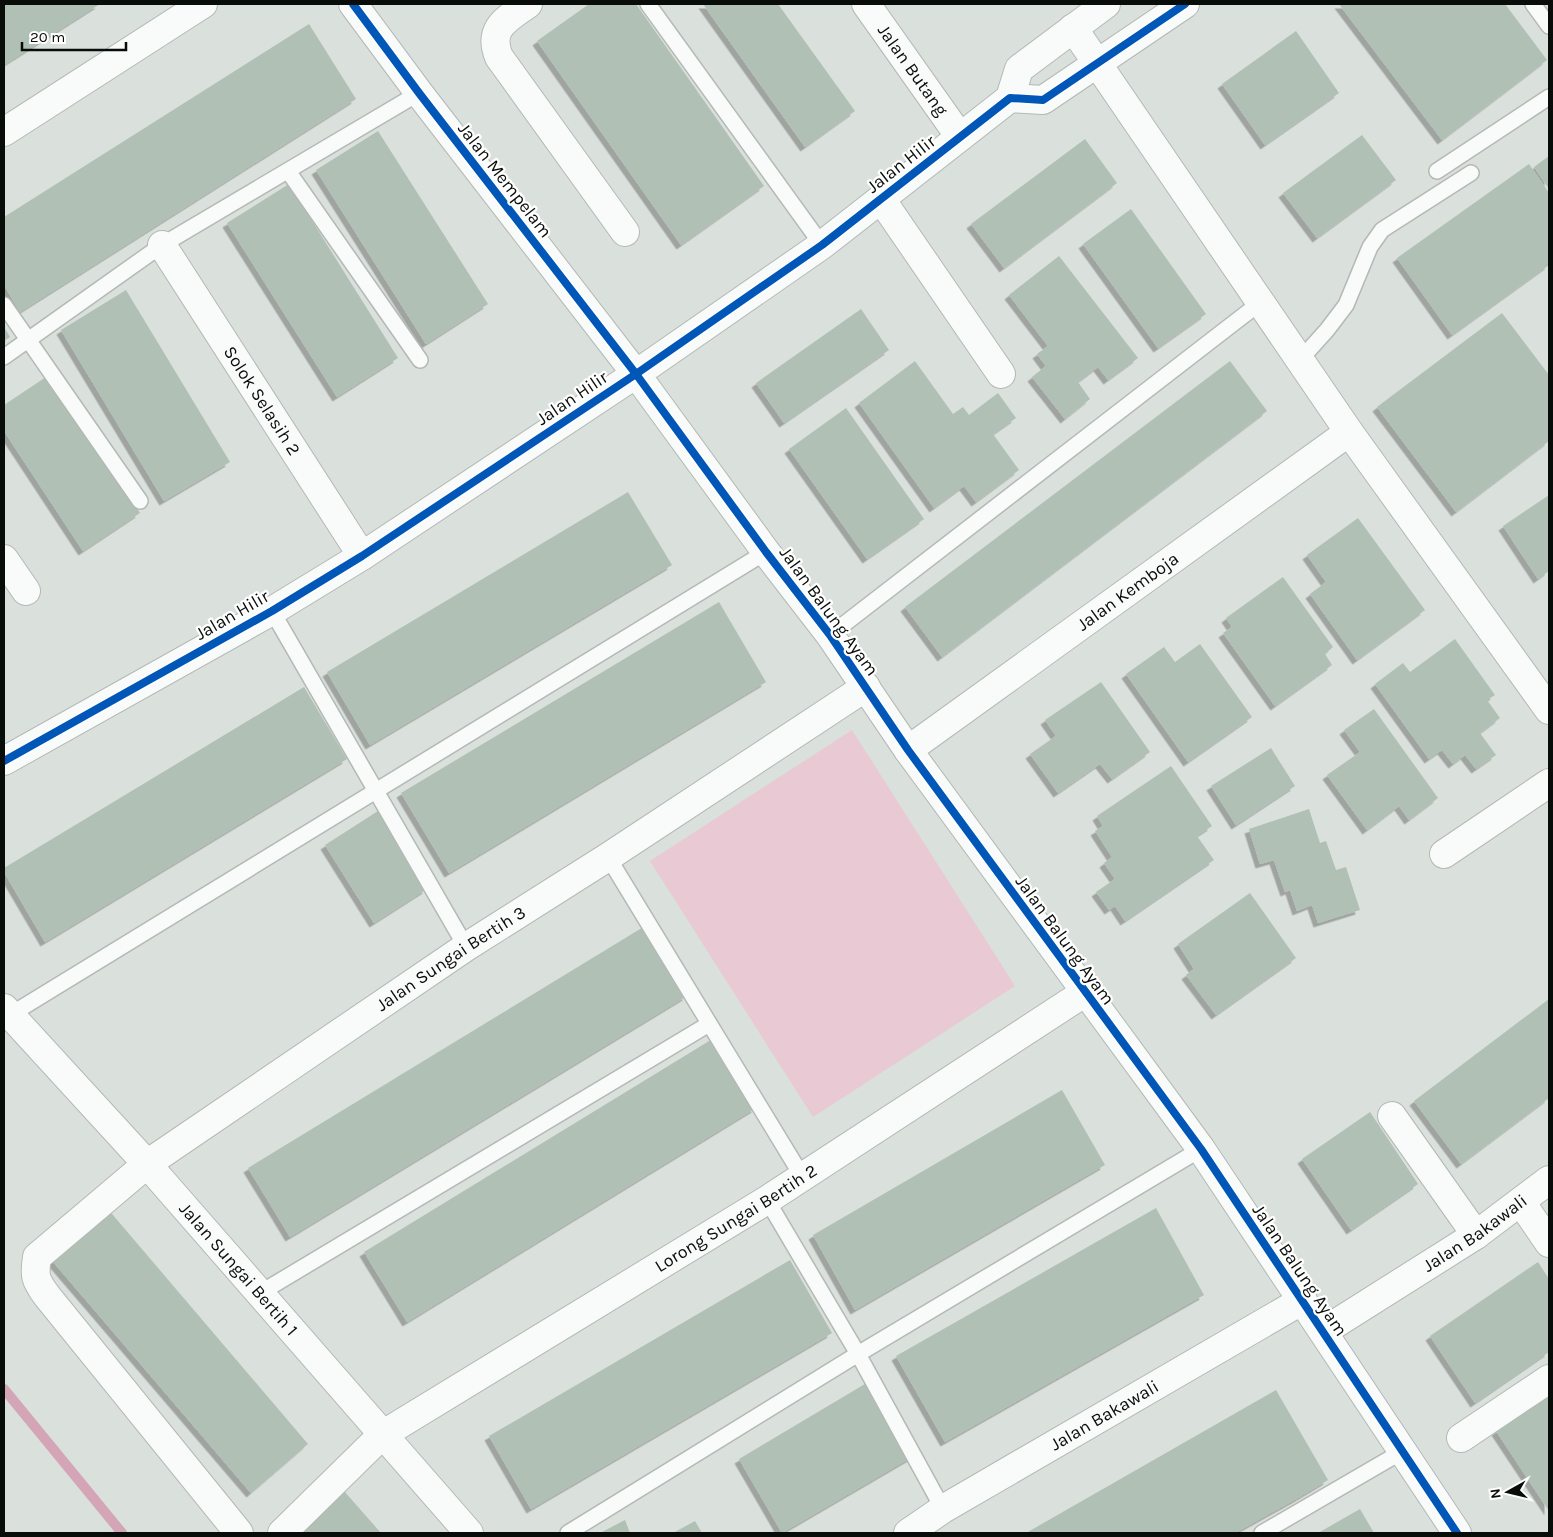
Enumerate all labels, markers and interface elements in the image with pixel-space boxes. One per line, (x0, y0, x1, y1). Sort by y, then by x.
scale bar (22, 20, 126, 52)
street label: Jalan Butang (873, 20, 953, 120)
text: 20 m (30, 28, 65, 46)
street label: Jalan Mempelam (453, 118, 557, 242)
street label: Jalan Hilir (862, 130, 940, 198)
street label: Solok Selasih 2 (219, 342, 305, 459)
street label: Jalan Hilir (532, 366, 612, 430)
street label: Jalan Balung Ayam (775, 542, 883, 680)
street label: Jalan Kemboja (1073, 547, 1183, 636)
street label: Jalan Hilir (191, 585, 273, 645)
street label: Jalan Balung Ayam (1011, 871, 1119, 1009)
street label: Jalan Sungai Bertih 3 (372, 901, 530, 1016)
street label: Lorong Sungai Bertih 2 (651, 1159, 821, 1277)
street label: Jalan Bakawali (1419, 1189, 1531, 1277)
street label: Jalan Sungai Bertih 1 (174, 1198, 303, 1340)
street label: Jalan Balung Ayam (1248, 1200, 1352, 1340)
street label: Jalan Bakawali (1046, 1375, 1163, 1455)
north arrow (1483, 1467, 1533, 1517)
text: N (1487, 1488, 1505, 1500)

